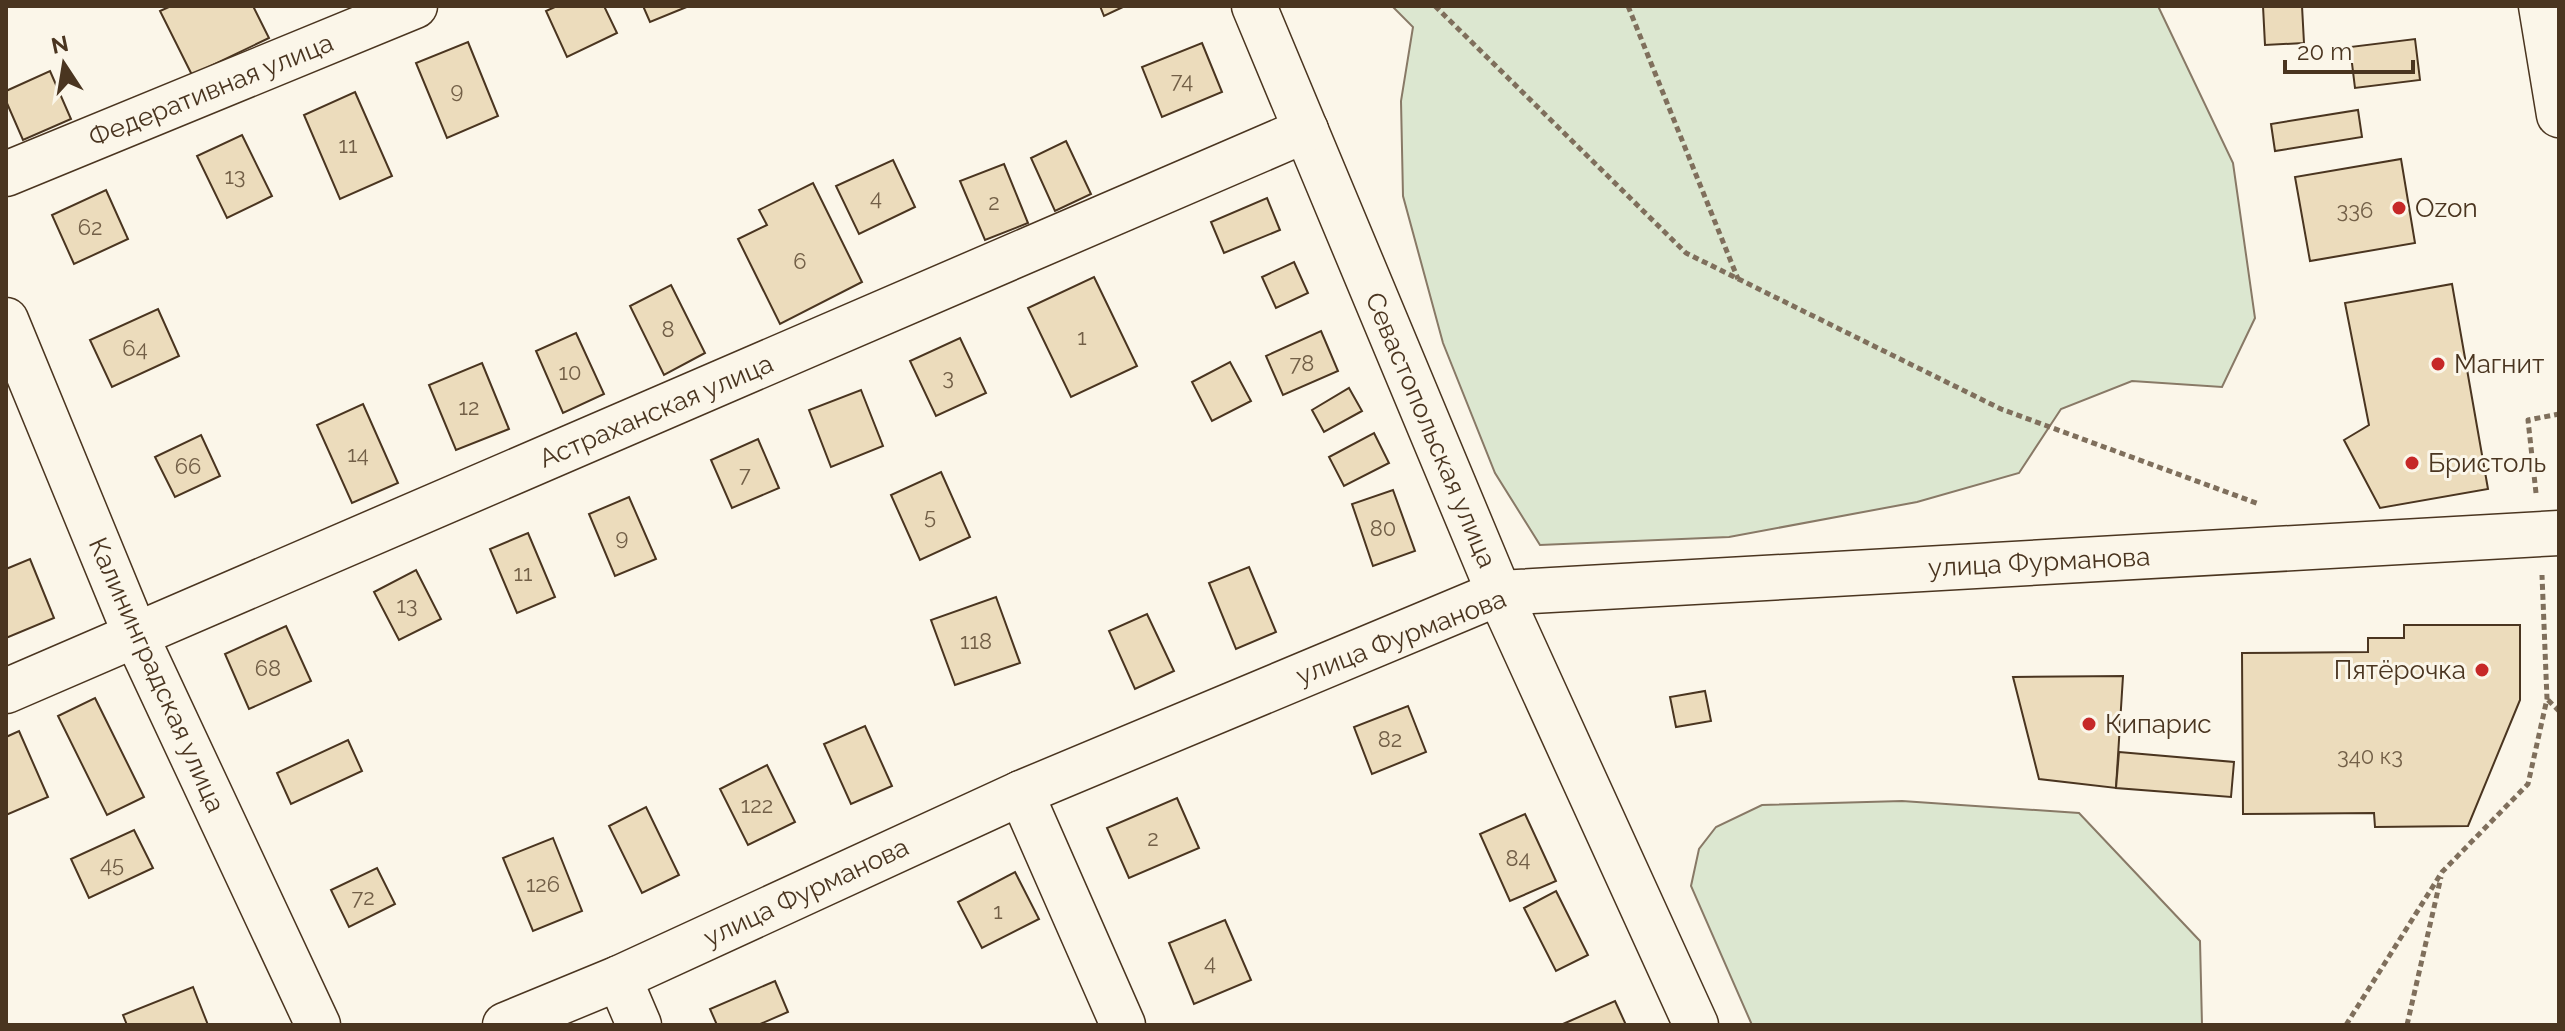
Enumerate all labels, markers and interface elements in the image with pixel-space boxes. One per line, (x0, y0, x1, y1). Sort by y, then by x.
north arrow (24, 24, 104, 104)
scale bar (2285, 24, 2413, 74)
street label: Федеративная улица (85, 27, 337, 153)
text: N (49, 30, 71, 59)
text: 20 m (2297, 37, 2352, 66)
house number: 74 (1171, 67, 1193, 93)
house number: 9 (451, 77, 463, 103)
house number: 11 (339, 132, 357, 158)
house number: 13 (224, 163, 246, 189)
house number: 4 (870, 184, 882, 210)
house number: 2 (988, 189, 1000, 215)
place label: Ozon (2415, 193, 2478, 223)
house number: 336 (2337, 197, 2373, 223)
marker: Ozon (2390, 199, 2408, 217)
house number: 62 (78, 214, 102, 240)
house number: 6 (793, 248, 807, 274)
street label: Севастопольская улица (1359, 288, 1503, 572)
house number: 8 (661, 316, 675, 342)
house number: 1 (1077, 324, 1087, 350)
house number: 64 (122, 335, 148, 361)
street label: Астраханская улица (535, 348, 777, 474)
place label: Магнит (2454, 349, 2544, 379)
house number: 78 (1290, 350, 1314, 376)
marker: Магнит (2429, 355, 2447, 373)
house number: 10 (559, 359, 581, 385)
house number: 3 (942, 364, 954, 390)
house number: 12 (459, 394, 479, 420)
house number: 14 (347, 441, 369, 467)
place label: Бристоль (2428, 448, 2546, 478)
house number: 66 (175, 453, 201, 479)
marker: Бристоль (2403, 454, 2421, 472)
house number: 7 (739, 461, 751, 487)
house number: 5 (924, 503, 936, 529)
house number: 80 (1370, 515, 1396, 541)
house number: 9 (616, 524, 628, 550)
street label: Калининградская улица (83, 533, 231, 817)
street label: улица Фурманова (1927, 541, 2151, 583)
house number: 11 (514, 560, 532, 586)
street label: улица Фурманова (1292, 583, 1510, 691)
house number: 13 (396, 592, 418, 618)
house number: 118 (960, 628, 992, 654)
house number: 68 (255, 655, 281, 681)
place label: Пятёрочка (2334, 655, 2466, 685)
marker: Пятёрочка (2473, 661, 2491, 679)
place label: Кипарис (2105, 709, 2212, 739)
marker: Кипарис (2080, 715, 2098, 733)
house number: 82 (1378, 726, 1402, 752)
house number: 340 к3 (2337, 743, 2403, 769)
house number: 122 (741, 792, 773, 818)
house number: 2 (1147, 825, 1159, 851)
street label: улица Фурманова (699, 831, 913, 953)
house number: 84 (1505, 845, 1531, 871)
house number: 45 (100, 851, 124, 877)
house number: 126 (526, 871, 560, 897)
house number: 72 (351, 884, 375, 910)
house number: 1 (993, 898, 1003, 924)
house number: 4 (1204, 949, 1216, 975)

